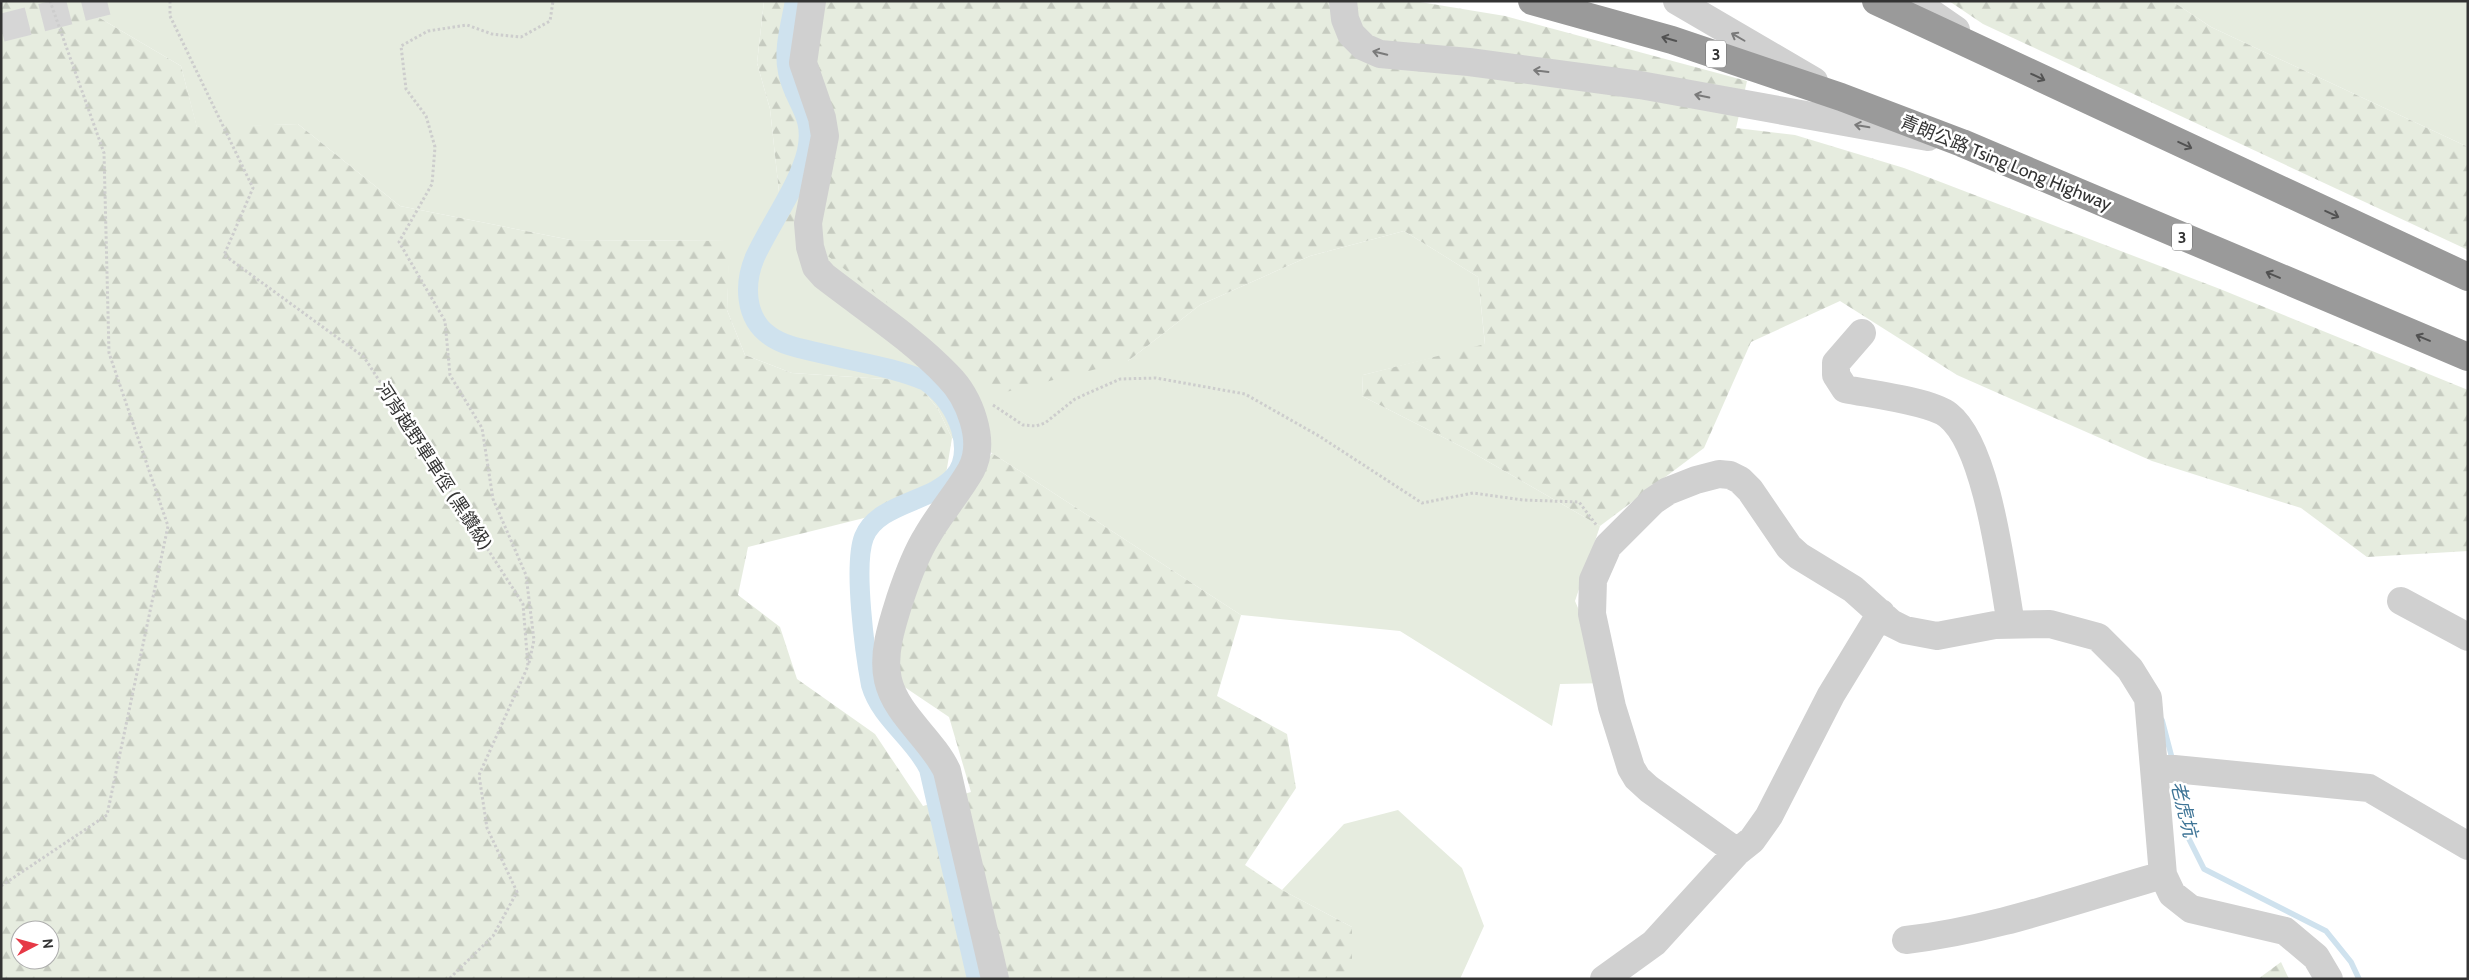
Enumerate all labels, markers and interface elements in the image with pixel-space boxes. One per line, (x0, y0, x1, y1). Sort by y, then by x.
one-way arrow (1732, 32, 1746, 42)
one-way arrow (1661, 34, 1677, 44)
road number: 3 (1706, 41, 1726, 68)
one-way arrow (1373, 48, 1389, 57)
one-way arrow (1534, 66, 1550, 76)
one-way arrow (2030, 72, 2045, 82)
one-way arrow (1695, 90, 1711, 100)
street label: 青朗公路 Tsing Long Highway (1897, 110, 2115, 216)
one-way arrow (1854, 120, 1870, 130)
one-way arrow (2177, 141, 2192, 151)
one-way arrow (2324, 210, 2339, 219)
road number: 3 (2172, 223, 2192, 250)
one-way arrow (2266, 269, 2281, 279)
one-way arrow (2416, 333, 2431, 342)
street label: 河背越野單車徑 (黑鑽級) (372, 378, 496, 554)
water label: 老虎坑 (2166, 779, 2203, 842)
north arrow (10, 920, 60, 970)
text: N (38, 938, 57, 950)

